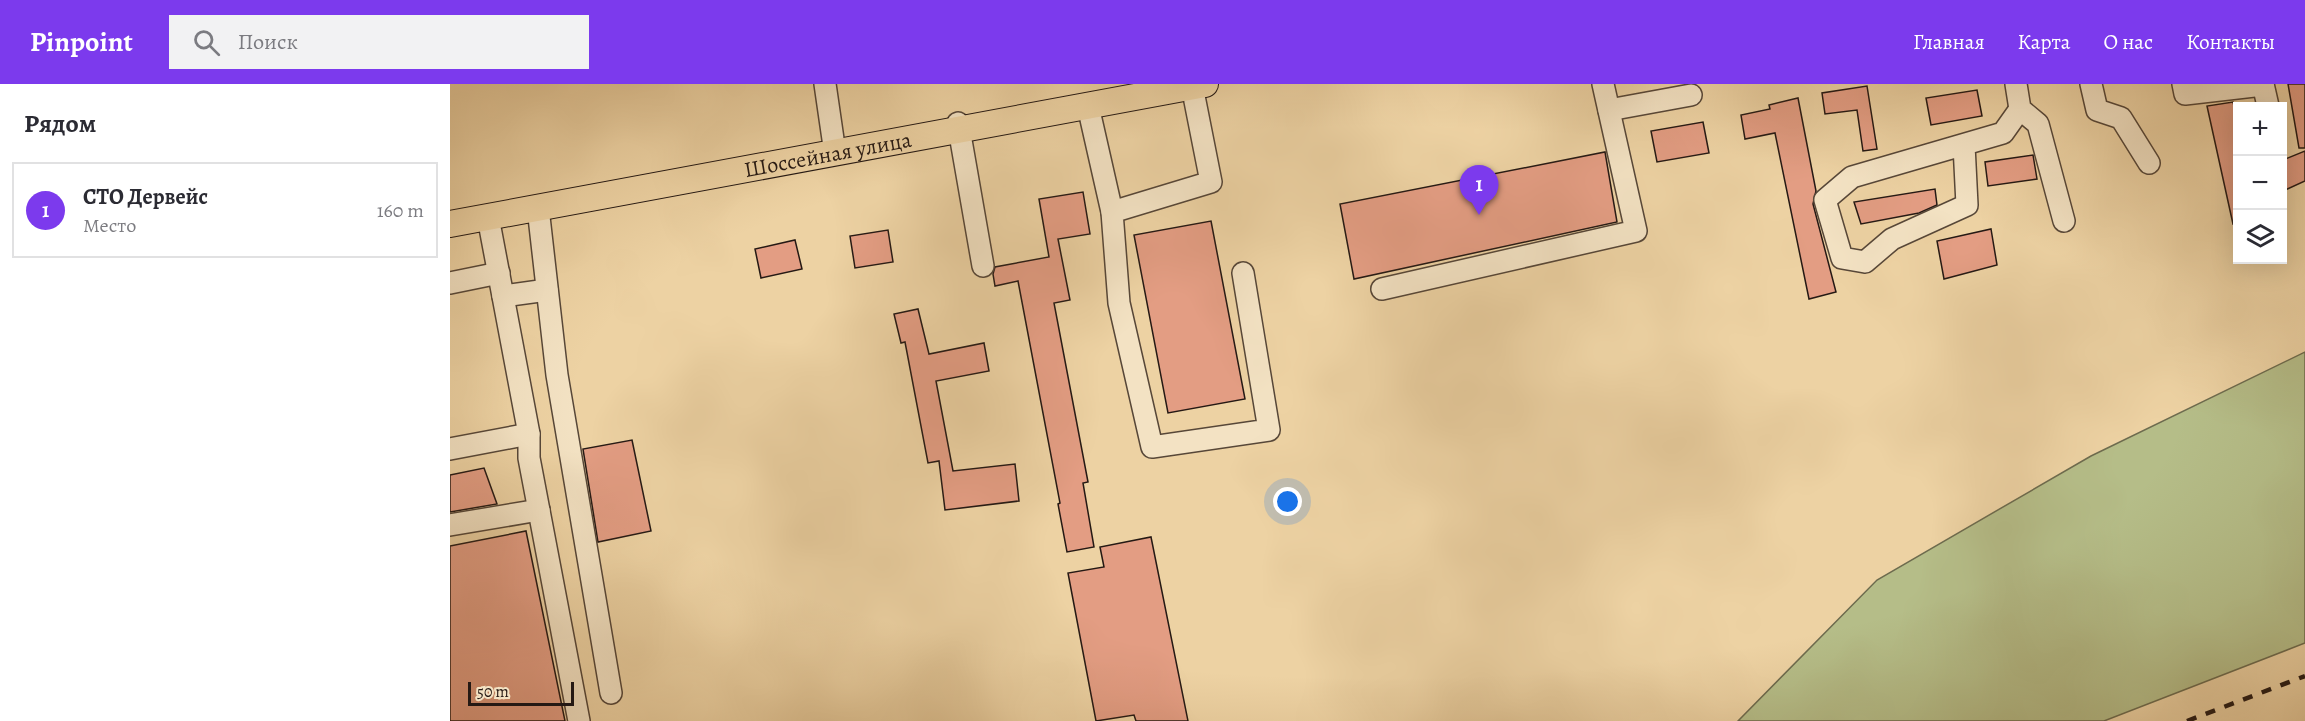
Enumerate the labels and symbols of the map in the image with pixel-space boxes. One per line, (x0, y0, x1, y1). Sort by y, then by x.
street label: Шоссейная улица (742, 125, 915, 185)
pin: 1 (1460, 166, 1498, 215)
your location (1273, 487, 1302, 516)
scale bar (468, 679, 574, 706)

